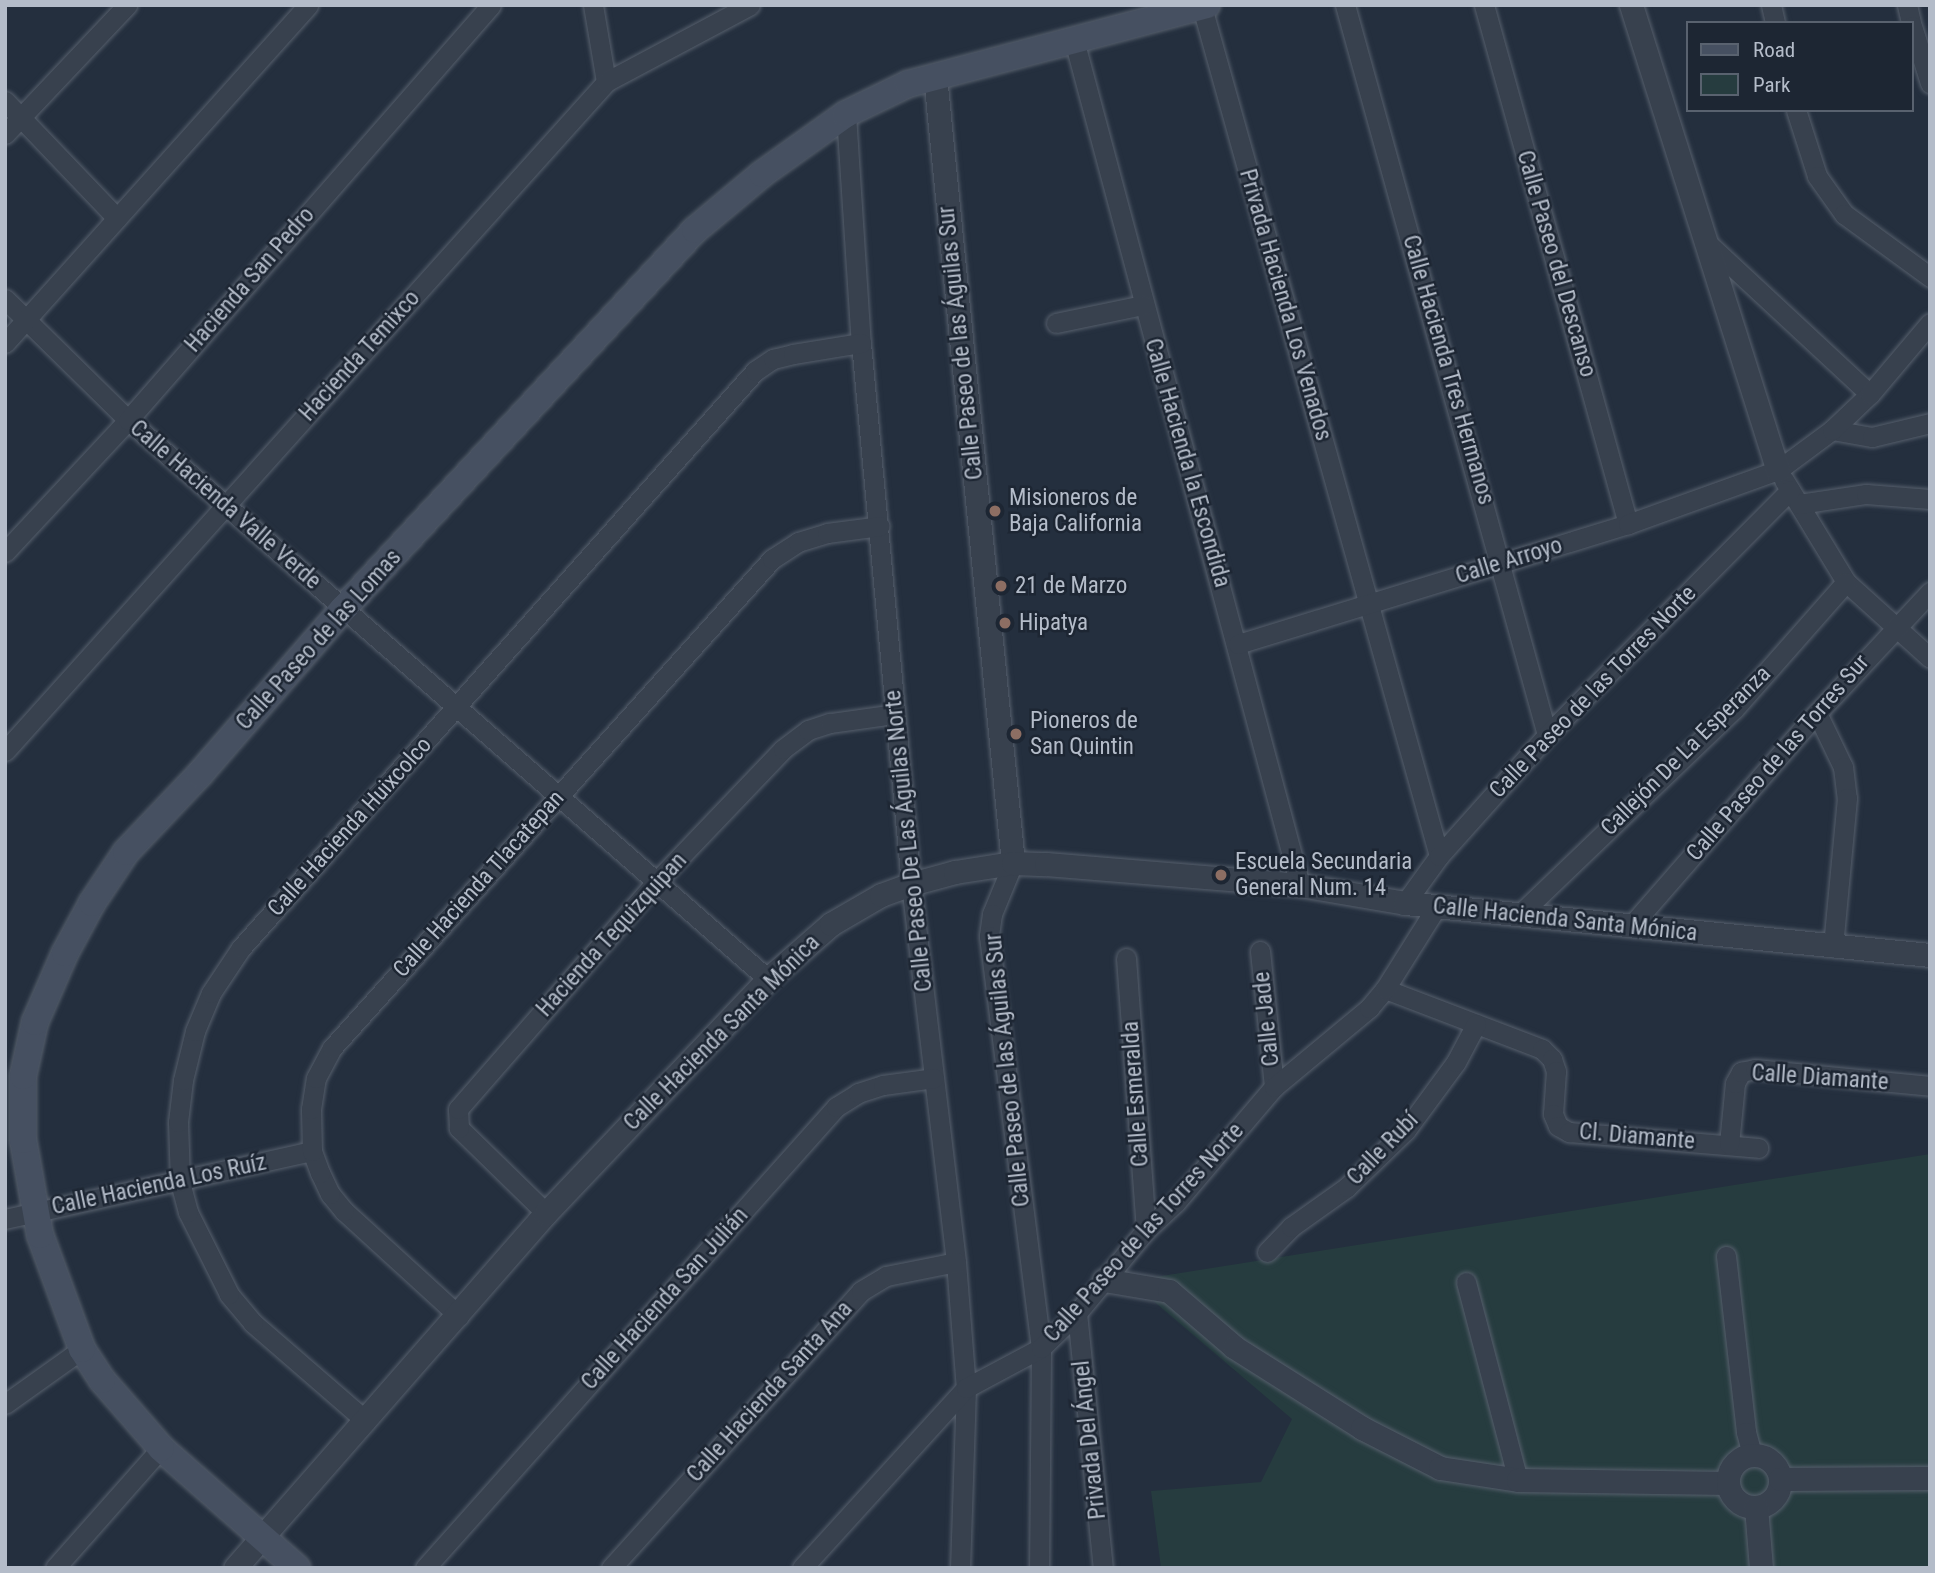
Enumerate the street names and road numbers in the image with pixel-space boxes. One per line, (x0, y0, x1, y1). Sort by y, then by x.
street label: Calle Paseo del Descanso (1510, 148, 1602, 380)
street label: Privada Hacienda Los Venados (1233, 166, 1337, 444)
street label: Hacienda San Pedro (179, 202, 321, 358)
street label: Calle Paseo de las Águilas Sur (933, 205, 989, 481)
street label: Calle Hacienda Tres Hermanos (1396, 232, 1500, 508)
street label: Hacienda Temixco (294, 285, 426, 427)
street label: Calle Hacienda la Escondida (1138, 335, 1236, 591)
street label: Calle Hacienda Valle Verde (124, 415, 326, 595)
street label: Calle Arroyo (1452, 532, 1566, 590)
street label: Calle Paseo de las Lomas (231, 544, 407, 736)
street label: Calle Paseo de las Torres Norte (1484, 580, 1702, 804)
street label: Calle Paseo de las Torres Sur (1681, 649, 1875, 867)
street label: Callejón De La Esperanza (1595, 660, 1777, 842)
street label: Calle Paseo De Las Águilas Norte (879, 689, 939, 993)
street label: Calle Hacienda Huixcolco (262, 732, 438, 922)
street label: Calle Hacienda Tlacatepan (388, 785, 570, 983)
street label: Hacienda Tequizquipan (531, 847, 693, 1023)
street label: Calle Hacienda Santa Mónica (1431, 892, 1699, 948)
street label: Calle Hacienda Santa Mónica (618, 929, 826, 1137)
street label: Calle Paseo de las Águilas Sur (980, 932, 1036, 1208)
street label: Calle Jade (1248, 970, 1286, 1068)
street label: Calle Esmeralda (1117, 1020, 1155, 1168)
street label: Calle Diamante (1751, 1059, 1889, 1097)
street label: Calle Rubí (1342, 1107, 1424, 1191)
street label: Calle Paseo de las Torres Norte (1038, 1118, 1250, 1348)
street label: Cl. Diamante (1578, 1118, 1696, 1156)
street label: Calle Hacienda Los Ruíz (49, 1149, 269, 1221)
street label: Calle Hacienda San Julián (576, 1202, 754, 1396)
street label: Calle Hacienda Santa Ana (681, 1296, 859, 1488)
street label: Privada Del Ángel (1068, 1359, 1112, 1521)

